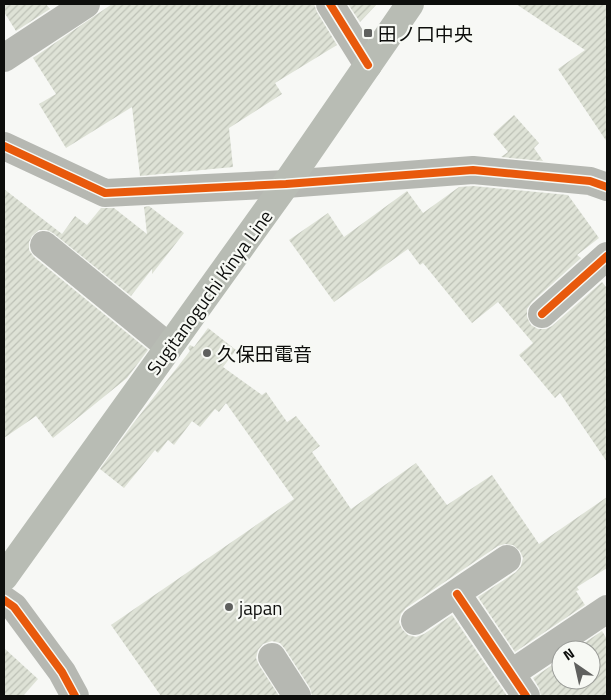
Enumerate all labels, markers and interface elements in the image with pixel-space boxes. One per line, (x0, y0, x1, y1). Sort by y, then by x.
place label: 田ノ口中央 (378, 19, 473, 48)
marker: 田ノ口中央 (362, 27, 374, 39)
street label: Sugitanoguchi Kinya Line (139, 203, 279, 381)
place label: 久保田電音 (217, 339, 312, 368)
marker: 久保田電音 (201, 347, 213, 359)
place label: japan (238, 593, 282, 622)
marker: japan (223, 601, 235, 613)
north arrow (551, 640, 601, 690)
text: N (559, 642, 578, 665)

